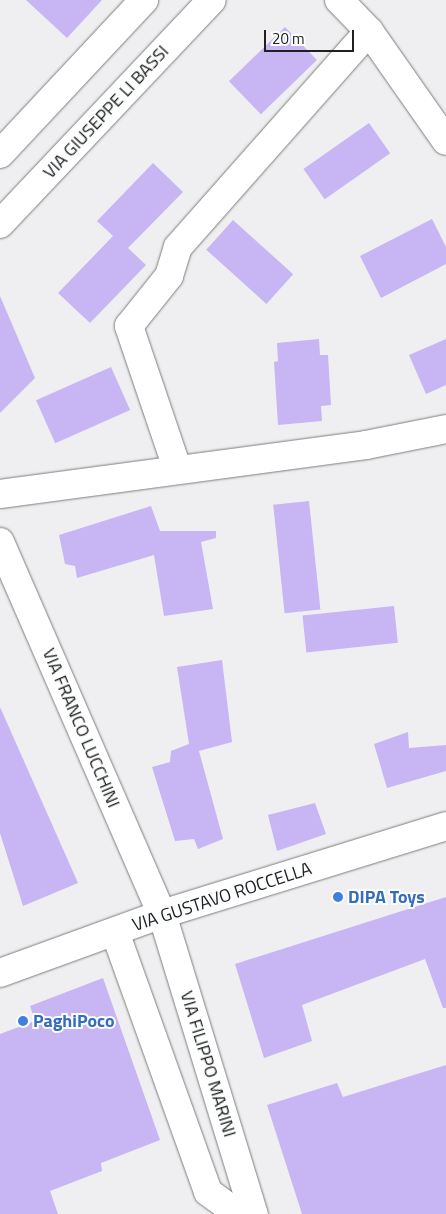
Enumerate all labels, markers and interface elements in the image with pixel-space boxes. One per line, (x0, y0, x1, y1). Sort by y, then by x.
scale bar (266, 20, 356, 52)
text: 20 m (272, 27, 305, 50)
street label: VIA GIUSEPPE LI BASSI (39, 41, 173, 183)
street label: VIA FRANCO LUCCHINI (38, 645, 124, 811)
street label: VIA GUSTAVO ROCCELLA (130, 858, 314, 936)
place label: DIPA Toys (348, 886, 425, 908)
marker: DIPA Toys (332, 891, 344, 903)
street label: VIA FILIPPO MARINI (175, 988, 241, 1140)
place label: PaghiPoco (33, 1010, 115, 1032)
marker: PaghiPoco (17, 1015, 29, 1027)

